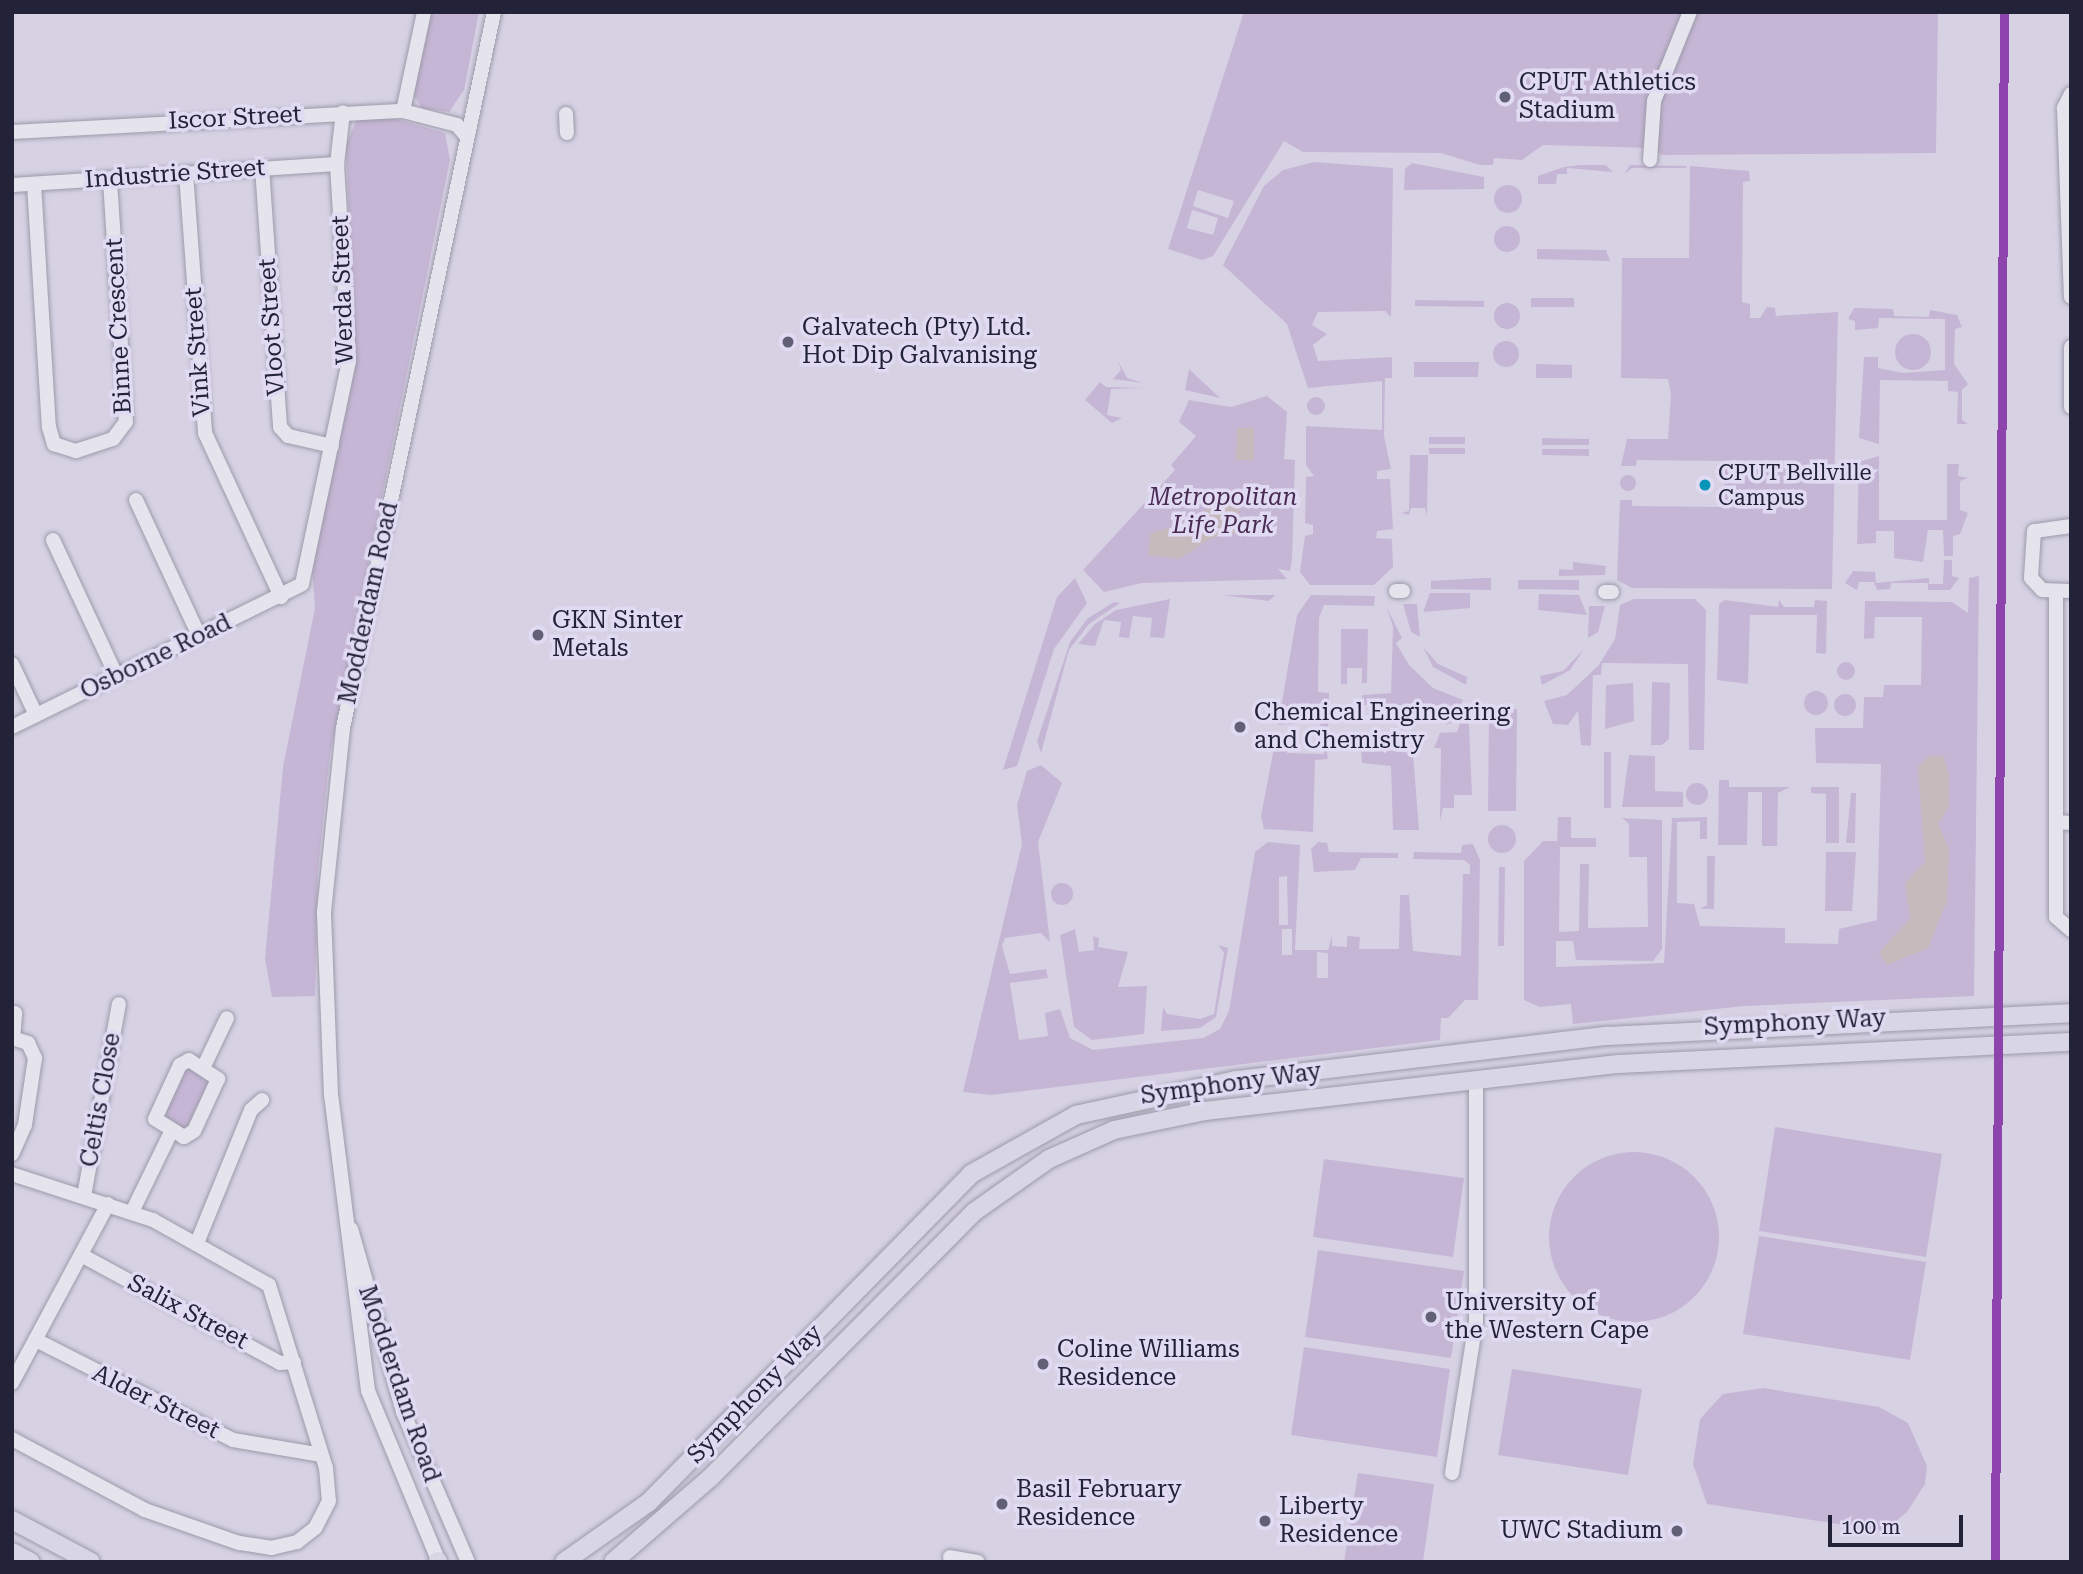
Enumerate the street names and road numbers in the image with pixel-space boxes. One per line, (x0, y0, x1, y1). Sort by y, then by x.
street label: Iscor Street (168, 100, 302, 136)
street label: Industrie Street (84, 153, 266, 195)
street label: Werda Street (326, 215, 360, 365)
street label: Binne Crescent (100, 237, 138, 415)
street label: Vloot Street (253, 257, 291, 397)
street label: Vink Street (179, 286, 217, 418)
street label: Modderdam Road (333, 499, 405, 707)
street label: Osborne Road (76, 608, 236, 706)
street label: Symphony Way (1703, 1004, 1887, 1042)
street label: Celtis Close (75, 1031, 127, 1169)
street label: Symphony Way (1139, 1057, 1323, 1111)
street label: Salix Street (123, 1268, 253, 1356)
street label: Modderdam Road (352, 1282, 446, 1486)
street label: Symphony Way (681, 1318, 829, 1470)
street label: Alder Street (88, 1359, 224, 1445)

